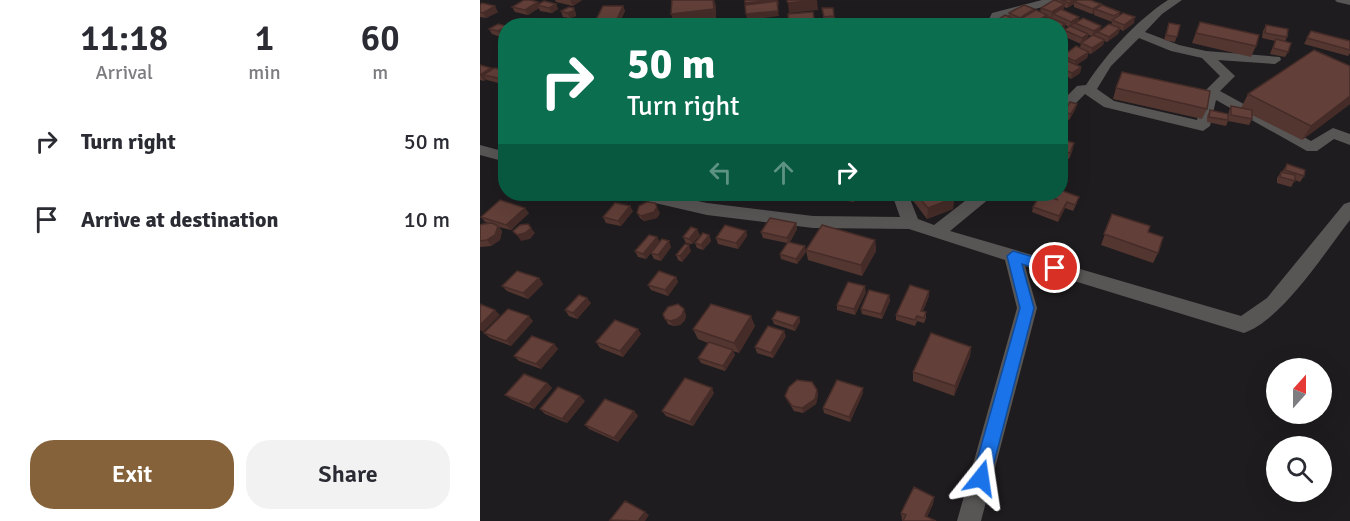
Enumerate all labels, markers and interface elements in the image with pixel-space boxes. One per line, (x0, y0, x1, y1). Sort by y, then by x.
text: 11:18 (80, 16, 168, 61)
text: 1 (255, 16, 274, 61)
text: 60 (361, 16, 400, 61)
text: 50 m (627, 39, 716, 90)
icon: right (528, 42, 606, 120)
text: Arrival (95, 60, 153, 85)
text: min (248, 60, 281, 85)
text: m (372, 60, 388, 85)
text: Turn right (627, 90, 740, 123)
icon: right (30, 125, 63, 158)
text: Turn right (81, 128, 176, 155)
text: 50 m (404, 128, 450, 155)
icon: left (704, 156, 737, 189)
icon: ahead (767, 156, 800, 189)
icon: right (830, 156, 863, 189)
icon: arrive (30, 203, 63, 236)
text: Arrive at destination (81, 206, 278, 233)
text: 10 m (404, 206, 450, 233)
pin (1029, 242, 1080, 293)
icon: arrive (1038, 251, 1071, 284)
north arrow (1266, 358, 1332, 424)
map controls (1266, 358, 1332, 502)
button: search (1266, 436, 1332, 502)
button: Exit (30, 440, 234, 509)
button: Share (246, 440, 450, 509)
position arrow (949, 446, 1013, 510)

